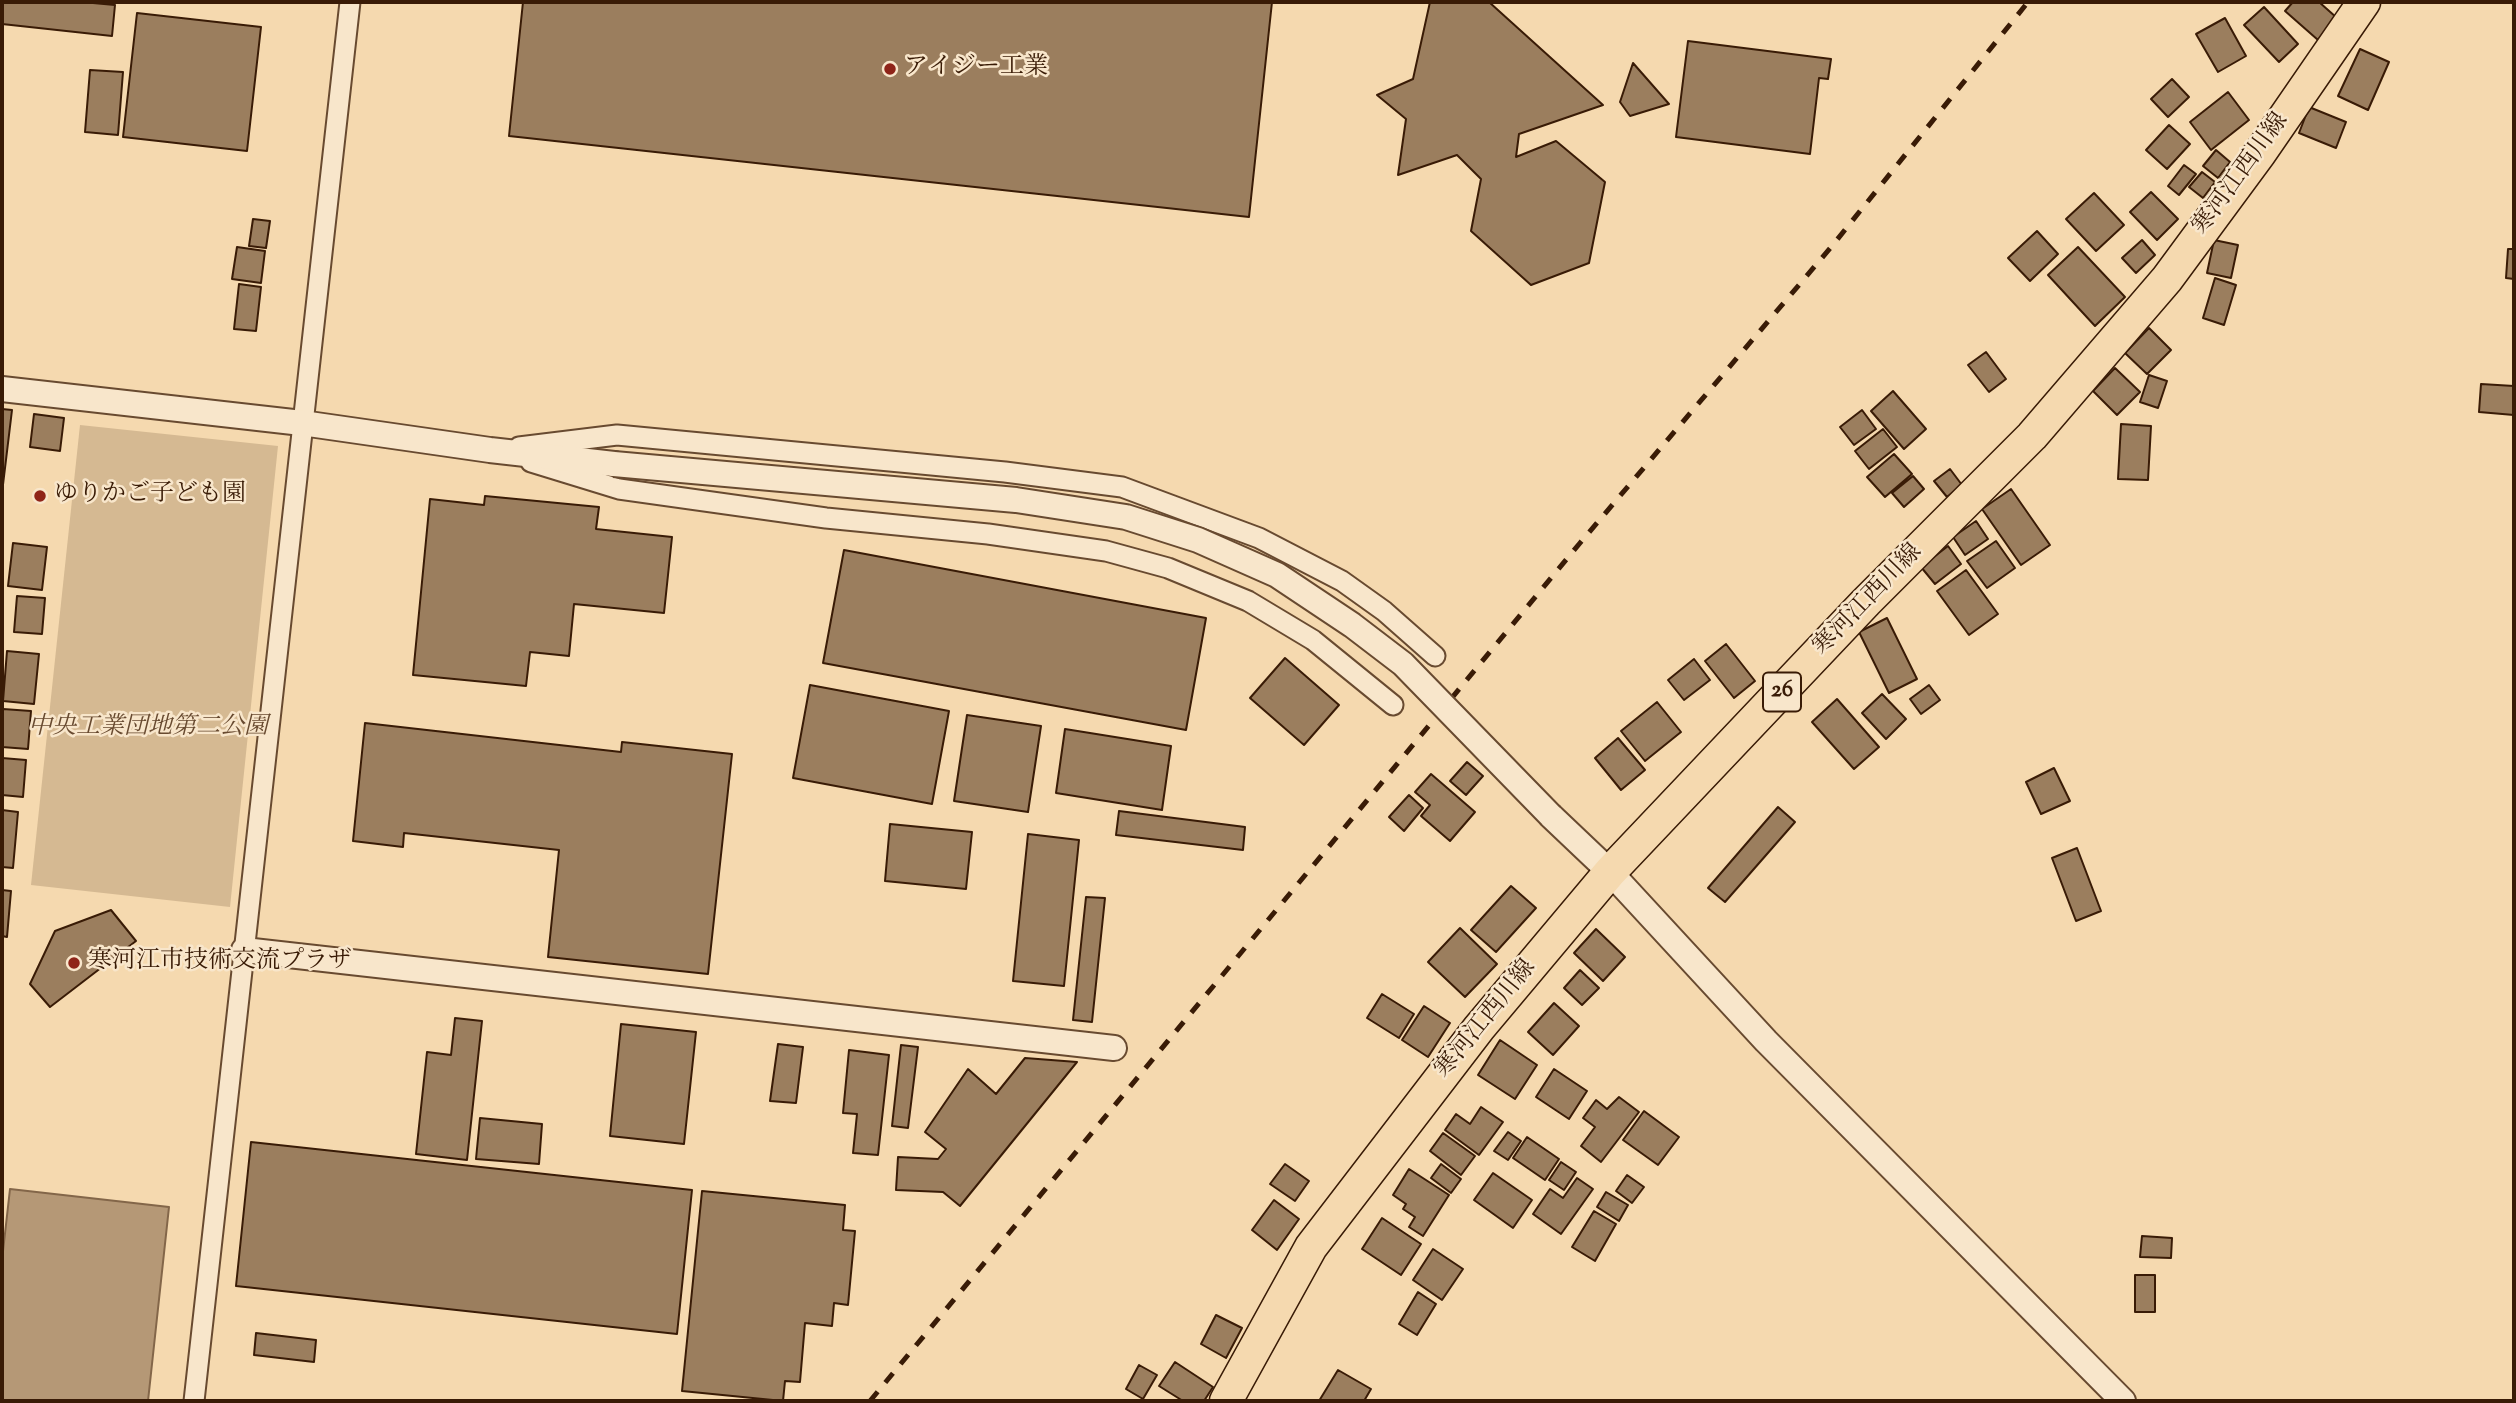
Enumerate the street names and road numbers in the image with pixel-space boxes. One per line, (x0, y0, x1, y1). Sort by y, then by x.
street label: 寒河江西川線 (2188, 108, 2296, 242)
street label: 寒河江西川線 (1809, 539, 1929, 663)
road number: 26 (1763, 672, 1801, 712)
street label: 寒河江西川線 (1430, 955, 1544, 1085)

